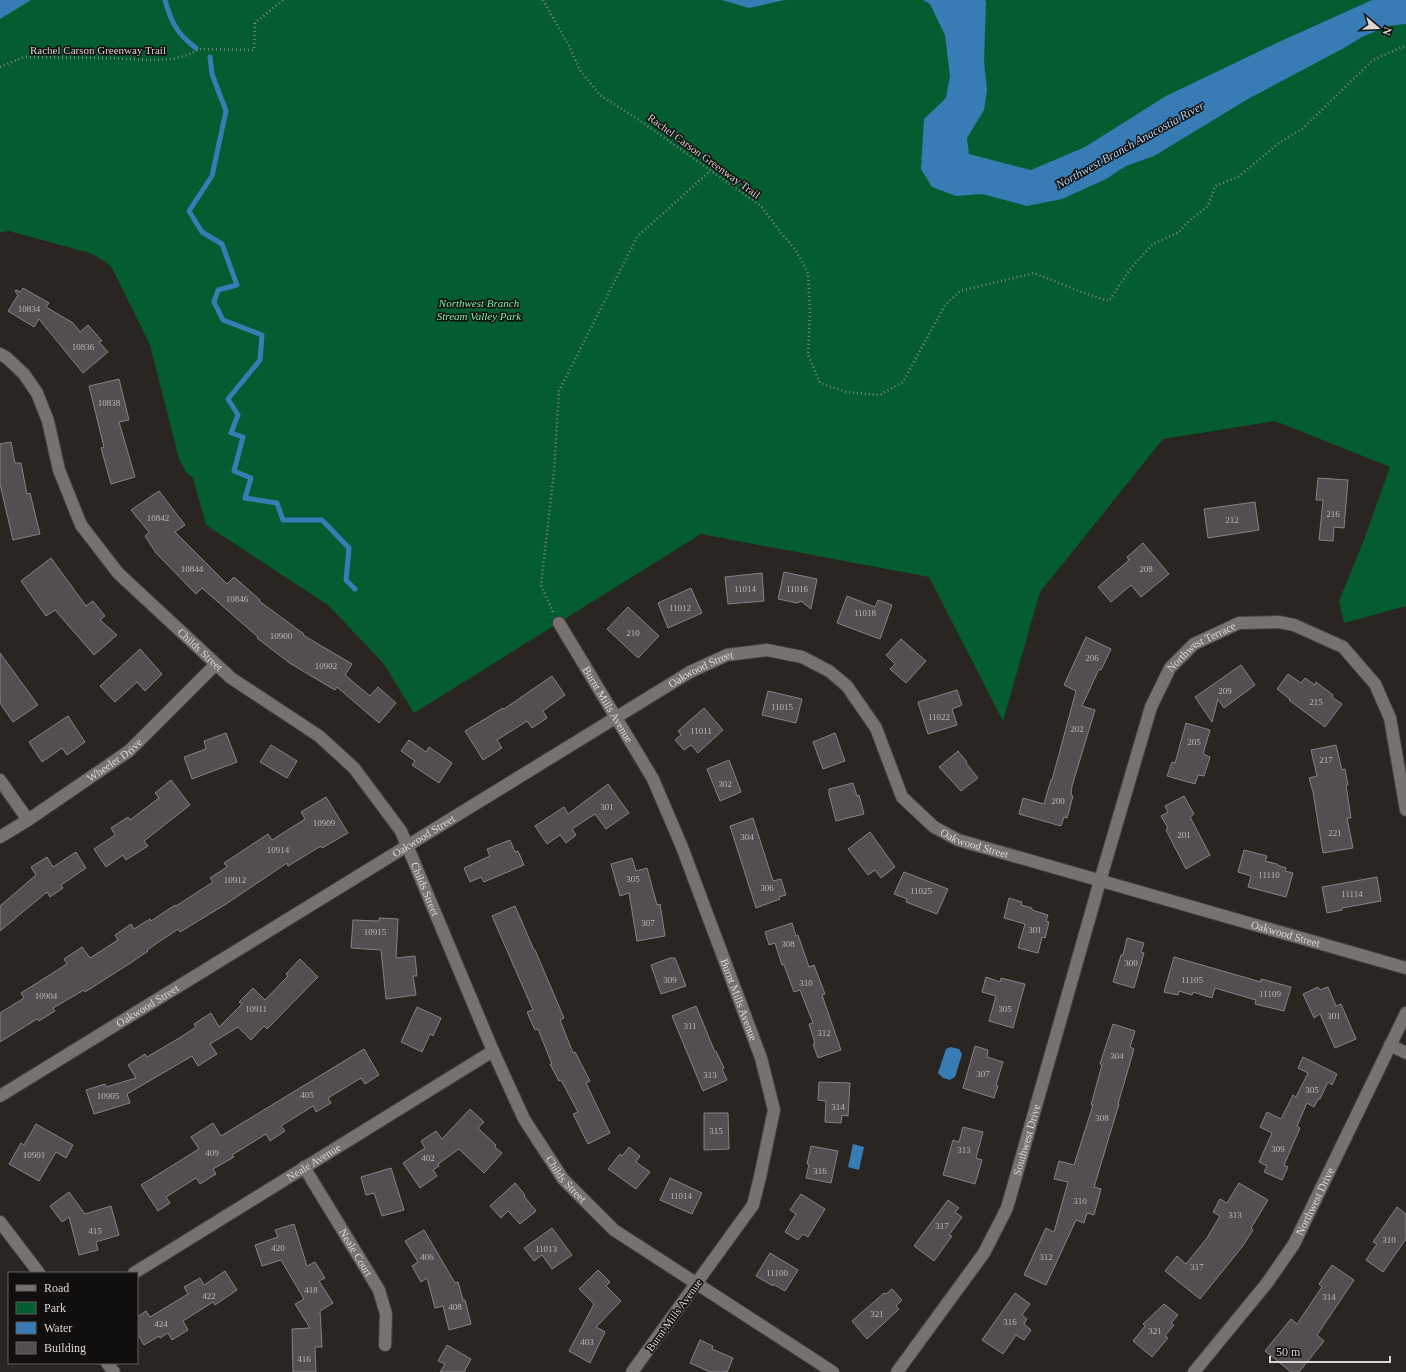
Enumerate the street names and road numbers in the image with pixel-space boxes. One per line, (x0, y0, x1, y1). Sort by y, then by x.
street label: Rachel Carson Greenway Trail (30, 44, 166, 56)
street label: Rachel Carson Greenway Trail (645, 111, 763, 201)
street label: Northwest Terrace (1164, 619, 1237, 674)
street label: Childs Street (175, 626, 225, 673)
street label: Oakwood Street (666, 648, 734, 690)
street label: Burnt Mills Avenue (581, 664, 636, 745)
street label: Wheeler Drive (85, 736, 144, 784)
street label: Oakwood Street (390, 812, 457, 860)
street label: Oakwood Street (938, 826, 1010, 860)
street label: Childs Street (409, 860, 442, 918)
street label: Oakwood Street (1250, 918, 1321, 949)
street label: Burnt Mills Avenue (718, 957, 760, 1042)
street label: Oakwood Street (114, 982, 181, 1029)
street label: Southwest Drive (1011, 1102, 1042, 1177)
street label: Neale Avenue (284, 1141, 343, 1183)
street label: Childs Street (543, 1153, 589, 1205)
street label: Northwest Drive (1293, 1165, 1336, 1237)
street label: Neale Court (337, 1226, 375, 1278)
street label: Burnt Mills Avenue (644, 1276, 704, 1354)

